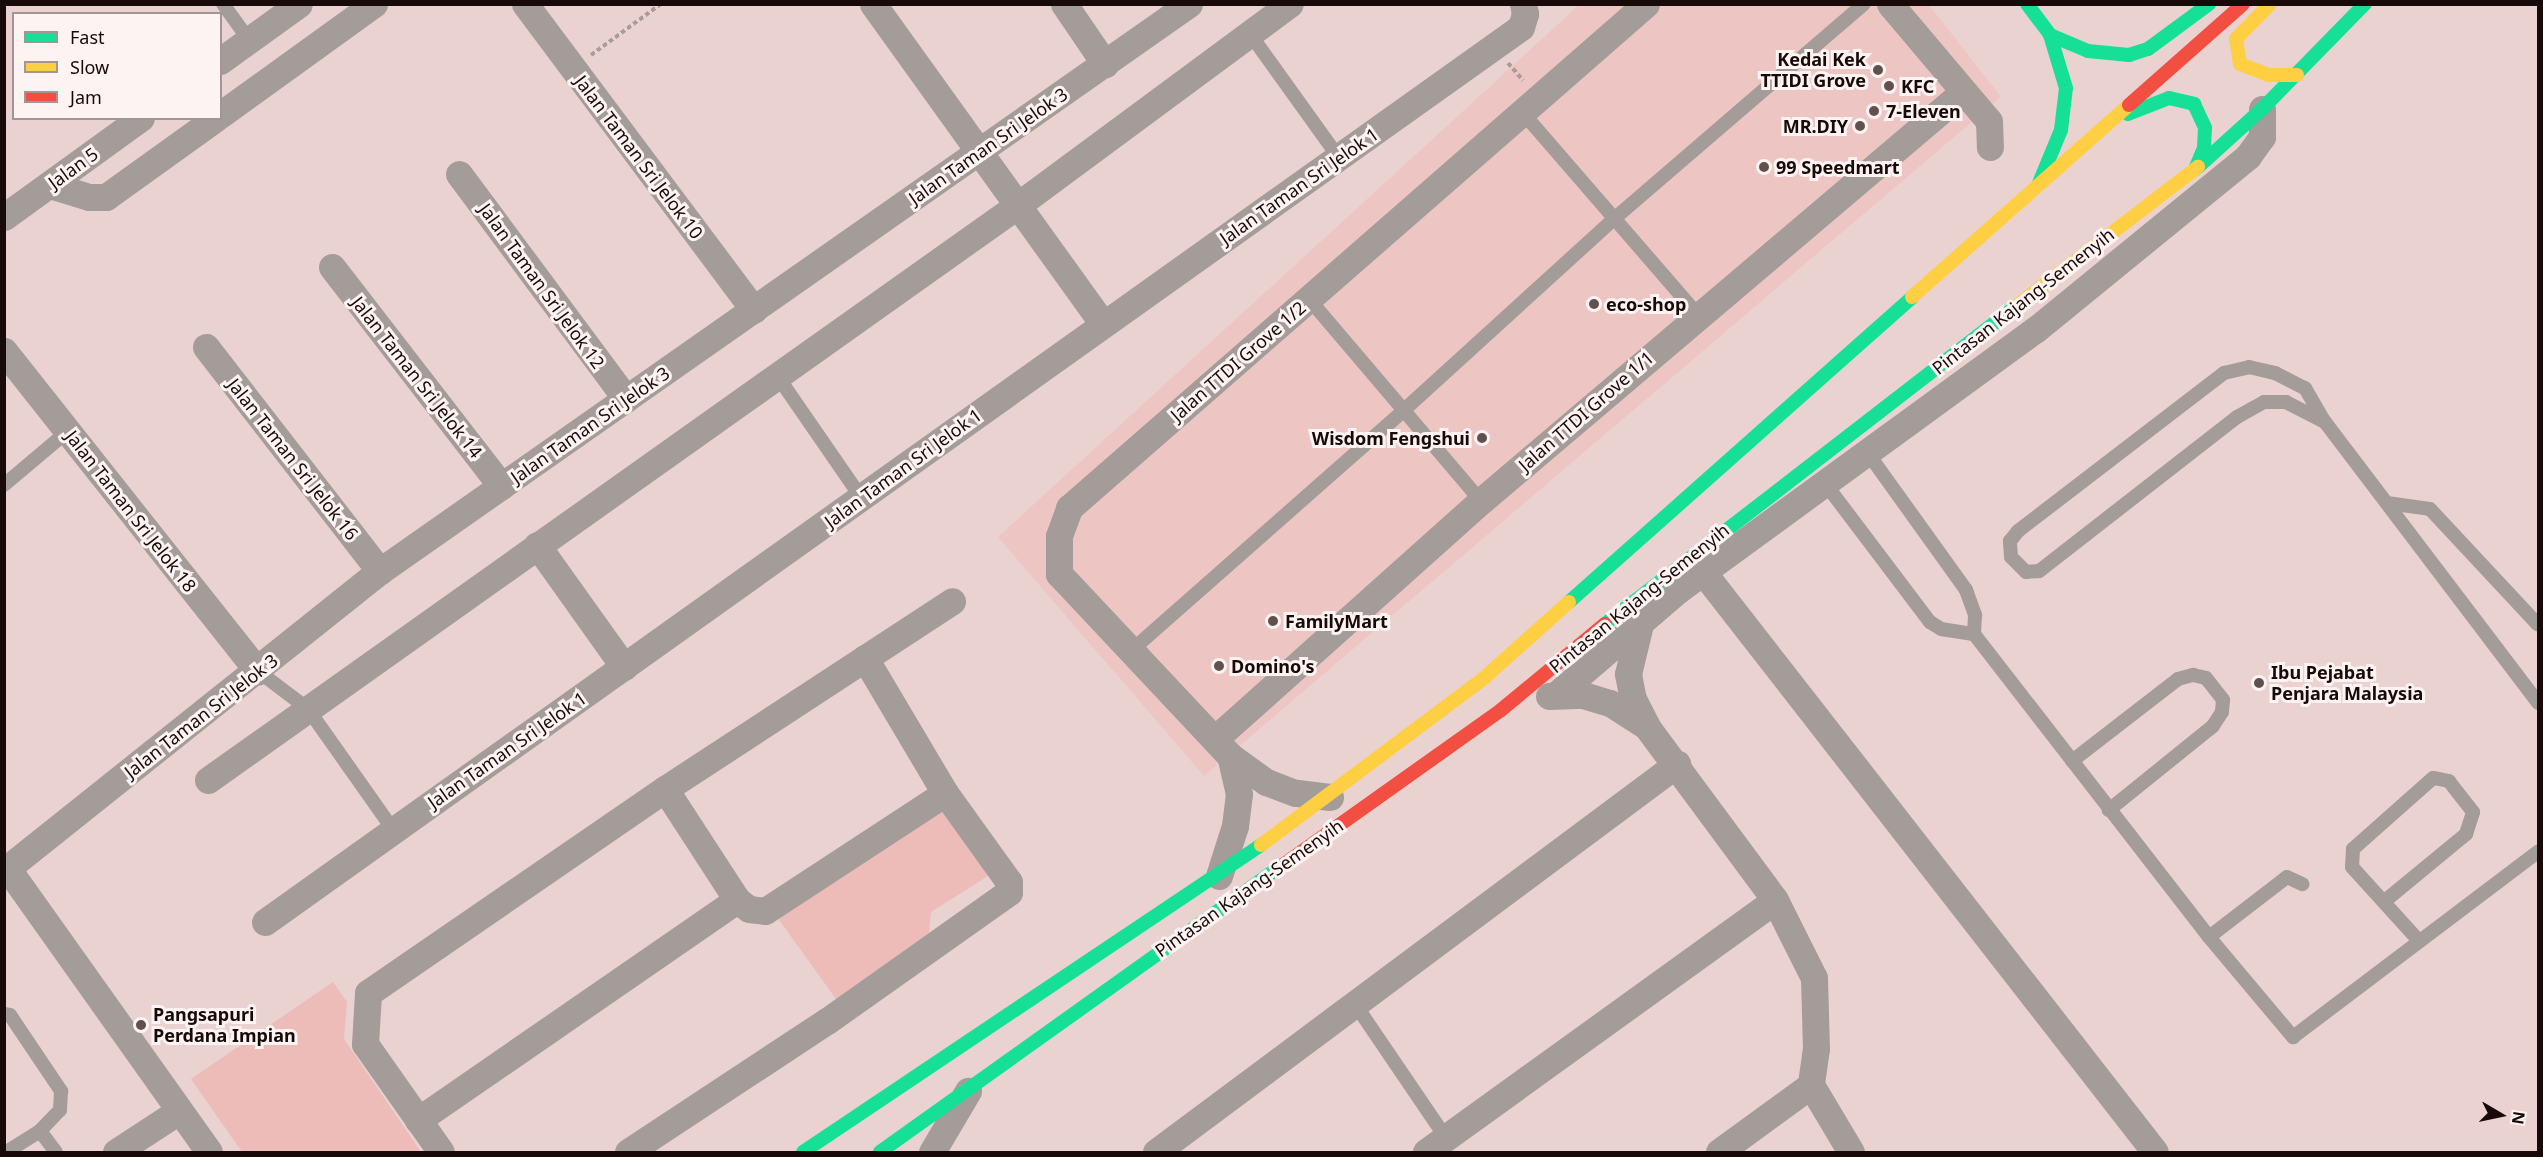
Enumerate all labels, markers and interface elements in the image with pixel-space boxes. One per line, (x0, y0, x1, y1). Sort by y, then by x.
legend (12, 12, 222, 120)
text: Fast (70, 25, 105, 49)
place label: Kedai Kek TTIDI Grove (1760, 49, 1866, 92)
text: Slow (70, 55, 109, 79)
marker: Kedai Kek TTIDI Grove (1871, 63, 1885, 77)
street label: Jalan Taman Sri Jelok 10 (570, 71, 708, 243)
place label: KFC (1901, 75, 1934, 97)
marker: KFC (1882, 79, 1896, 93)
street label: Jalan Taman Sri Jelok 3 (904, 83, 1072, 209)
text: Jam (70, 85, 102, 109)
place label: 7-Eleven (1886, 100, 1961, 122)
marker: 7-Eleven (1867, 104, 1881, 118)
place label: MR.DIY (1783, 115, 1848, 137)
marker: MR.DIY (1853, 119, 1867, 133)
street label: Jalan Taman Sri Jelok 1 (1215, 123, 1383, 249)
street label: Jalan 5 (44, 143, 102, 193)
place label: 99 Speedmart (1776, 156, 1900, 178)
marker: 99 Speedmart (1757, 160, 1771, 174)
street label: Jalan Taman Sri Jelok 12 (475, 199, 609, 373)
street label: Pintasan Kajang-Semenyih (1928, 223, 2118, 379)
street label: Jalan Taman Sri Jelok 14 (347, 292, 487, 462)
place label: eco-shop (1606, 293, 1686, 315)
street label: Jalan TTDI Grove 1/2 (1166, 296, 1310, 426)
marker: eco-shop (1587, 297, 1601, 311)
street label: Jalan TTDI Grove 1/1 (1514, 346, 1658, 476)
street label: Jalan Taman Sri Jelok 3 (506, 362, 674, 488)
street label: Jalan Taman Sri Jelok 16 (223, 374, 363, 544)
street label: Jalan Taman Sri Jelok 1 (820, 404, 986, 532)
street label: Jalan Taman Sri Jelok 18 (61, 426, 201, 596)
place label: Wisdom Fengshui (1312, 427, 1470, 449)
marker: Wisdom Fengshui (1475, 431, 1489, 445)
street label: Pintasan Kajang-Semenyih (1545, 519, 1733, 677)
place label: FamilyMart (1285, 610, 1388, 632)
marker: FamilyMart (1266, 614, 1280, 628)
street label: Jalan Taman Sri Jelok 3 (120, 649, 282, 783)
place label: Domino's (1231, 655, 1314, 677)
marker: Domino's (1212, 659, 1226, 673)
place label: Ibu Pejabat Penjara Malaysia (2271, 662, 2423, 704)
marker: Ibu Pejabat Penjara Malaysia (2252, 676, 2266, 690)
street label: Jalan Taman Sri Jelok 1 (423, 687, 591, 813)
street label: Pintasan Kajang-Semenyih (1151, 815, 1347, 961)
place label: Pangsapuri Perdana Impian (153, 1004, 296, 1046)
marker: Pangsapuri Perdana Impian (134, 1018, 148, 1032)
north arrow (2471, 1085, 2531, 1145)
text: N (2507, 1110, 2531, 1126)

